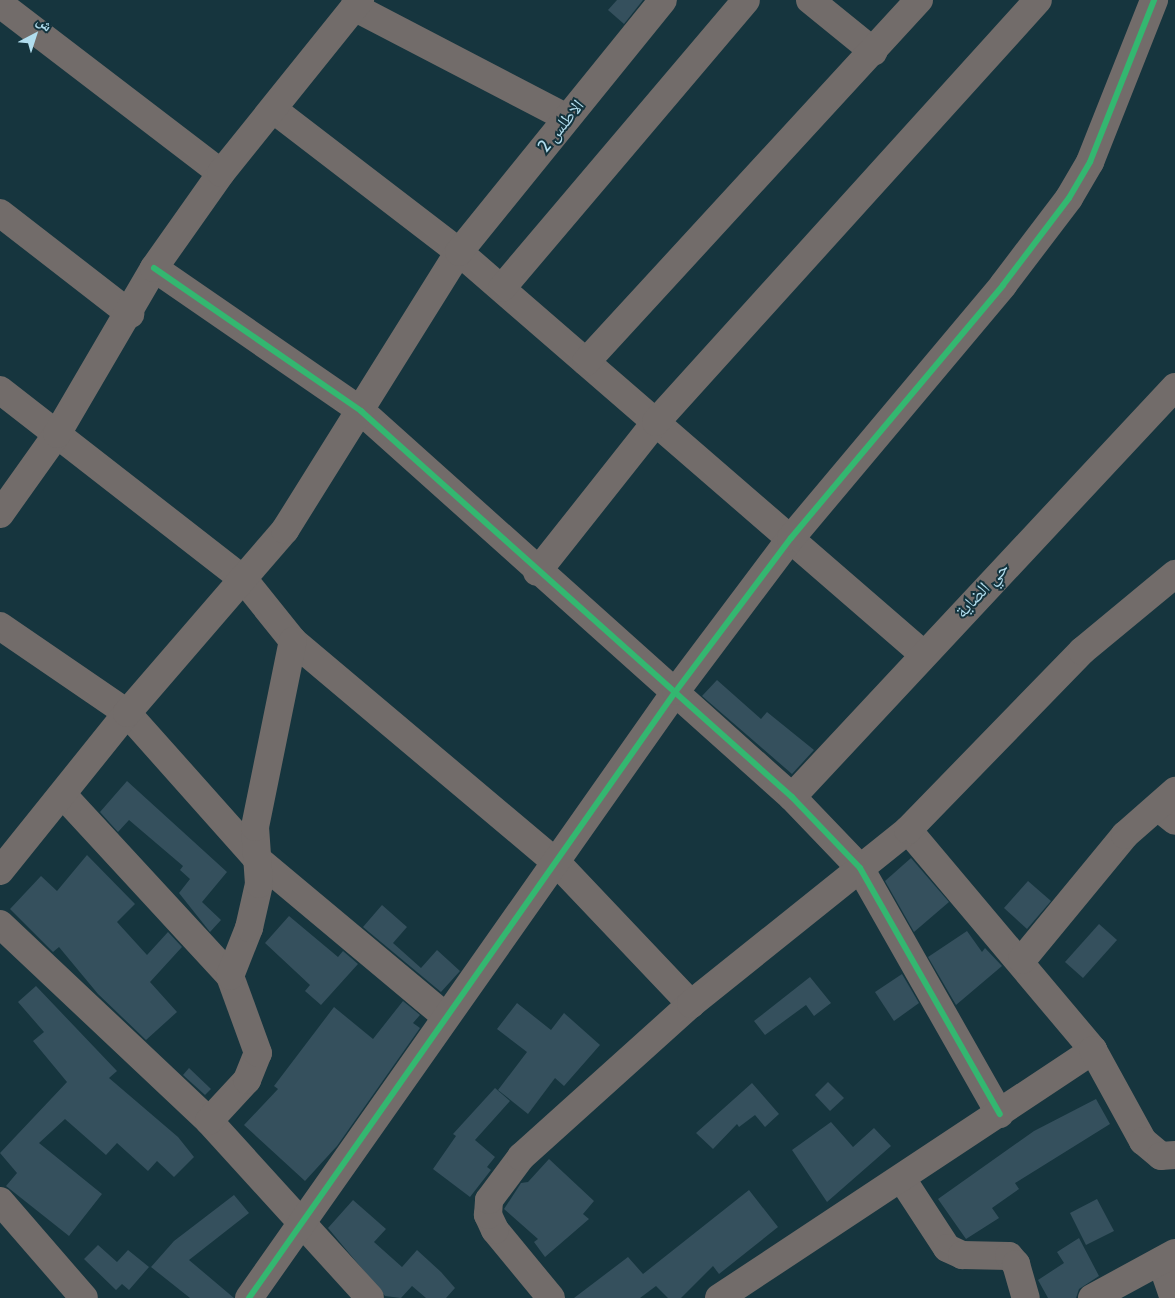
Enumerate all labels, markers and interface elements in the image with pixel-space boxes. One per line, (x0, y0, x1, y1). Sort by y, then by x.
north arrow (10, 10, 60, 60)
text: ش (33, 12, 56, 35)
street label: الاطلس 2 (533, 95, 589, 157)
street label: حي الضاية (951, 557, 1013, 623)

